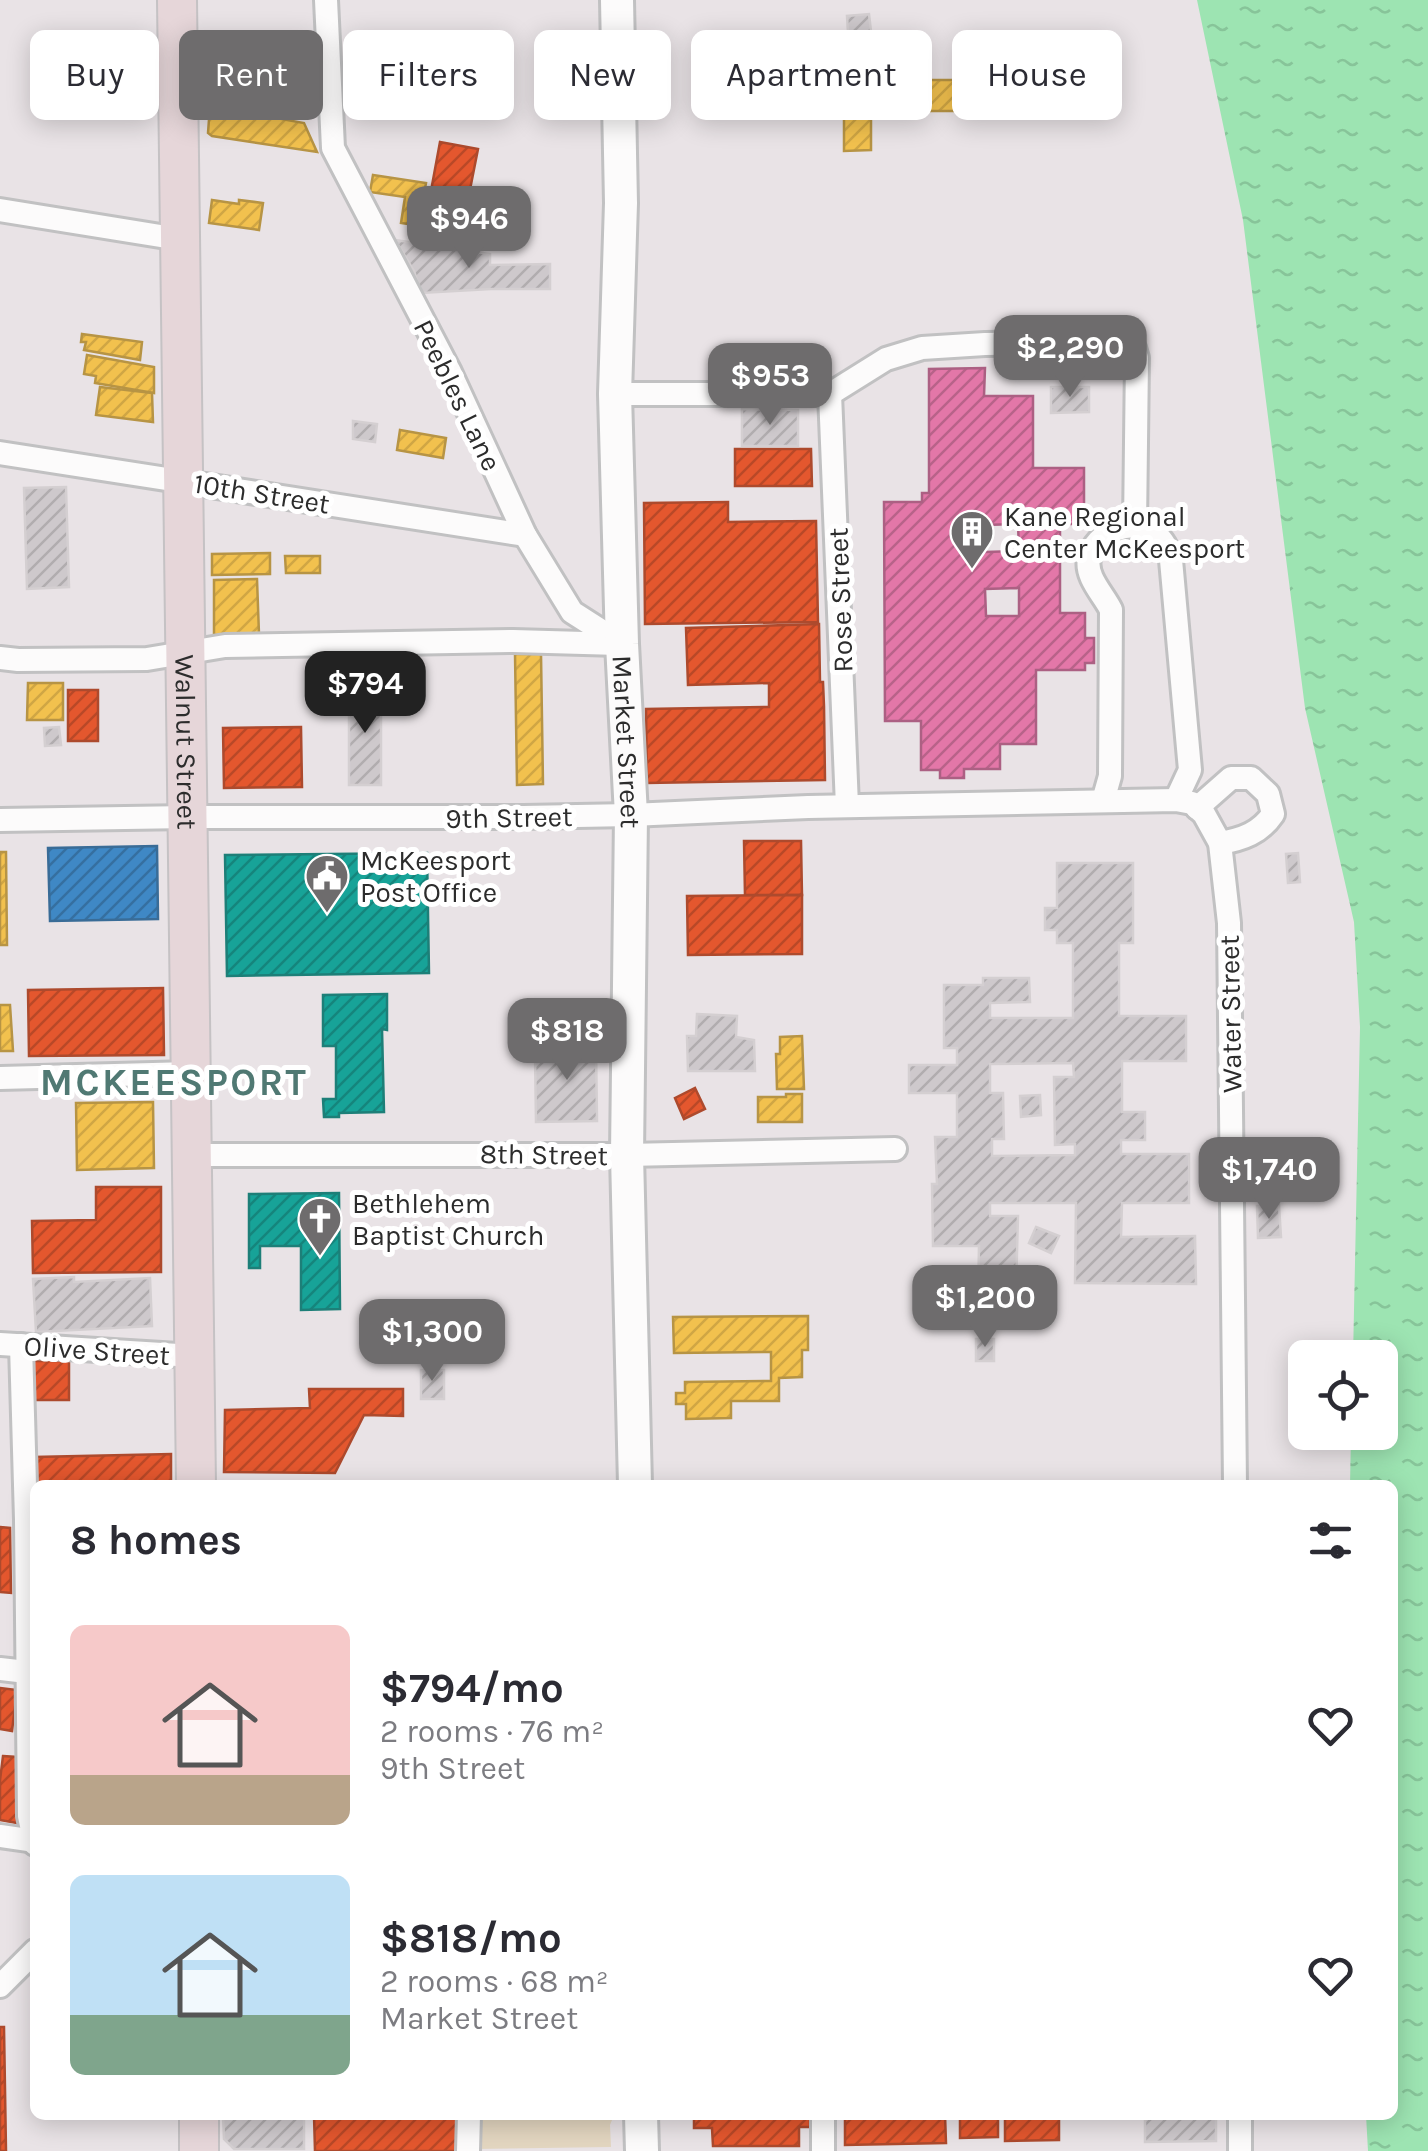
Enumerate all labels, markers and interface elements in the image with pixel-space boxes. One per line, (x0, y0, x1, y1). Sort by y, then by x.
chip: Buy (30, 30, 159, 120)
chip: Rent (179, 30, 323, 120)
chip: Filters (343, 30, 514, 120)
chip: New (534, 30, 671, 120)
chip: Apartment (691, 30, 932, 120)
chip: House (952, 30, 1122, 120)
pin: $946 (410, 186, 528, 271)
text: $946 (429, 200, 509, 237)
street label: Peebles Lane (407, 314, 508, 476)
pin: $2,290 (989, 315, 1151, 400)
text: $2,290 (1016, 329, 1124, 366)
pin: $953 (711, 343, 829, 428)
text: $953 (730, 357, 810, 394)
street label: 10th Street (192, 466, 332, 520)
place label: Kane Regional Center McKeesport (1004, 500, 1245, 565)
building icon: Kane Regional Center McKeesport (949, 509, 995, 570)
street label: Rose Street (821, 527, 860, 673)
pin: $794 (306, 651, 424, 736)
street label: Walnut Street (168, 654, 204, 830)
street label: Market Street (606, 654, 647, 828)
text: $794 (327, 665, 403, 702)
street label: 9th Street (445, 800, 573, 835)
place label: McKeesport Post Office (360, 844, 511, 909)
public building icon: McKeesport Post Office (304, 853, 350, 914)
street label: Water Street (1213, 935, 1248, 1093)
pin: $818 (508, 998, 626, 1083)
text: $818 (530, 1012, 604, 1049)
district label: MCKEESPORT (40, 1060, 308, 1105)
street label: 8th Street (480, 1137, 608, 1172)
pin: $1,740 (1188, 1137, 1350, 1222)
text: $1,740 (1221, 1151, 1317, 1188)
place label: Bethlehem Baptist Church (352, 1187, 544, 1252)
church icon: Bethlehem Baptist Church (297, 1196, 343, 1257)
pin: $1,200 (904, 1265, 1066, 1350)
text: $1,200 (934, 1279, 1036, 1316)
pin: $1,300 (351, 1299, 513, 1384)
text: $1,300 (381, 1313, 483, 1350)
street label: Olive Street (23, 1329, 171, 1372)
map controls (1288, 1340, 1398, 1450)
button: locate (1288, 1340, 1398, 1450)
icon: filters (1303, 1513, 1358, 1568)
text: 8 homes (70, 1515, 242, 1565)
text: $794/mo (380, 1663, 564, 1713)
icon: home (150, 1665, 270, 1785)
icon: heart (1303, 1698, 1358, 1753)
text: 2 rooms · 76 m² (380, 1713, 604, 1750)
text: 9th Street (380, 1750, 525, 1787)
text: $818/mo (380, 1913, 562, 1963)
icon: home (150, 1915, 270, 2035)
icon: heart (1303, 1948, 1358, 2003)
text: 2 rooms · 68 m² (380, 1963, 609, 2000)
text: Market Street (380, 2000, 578, 2037)

